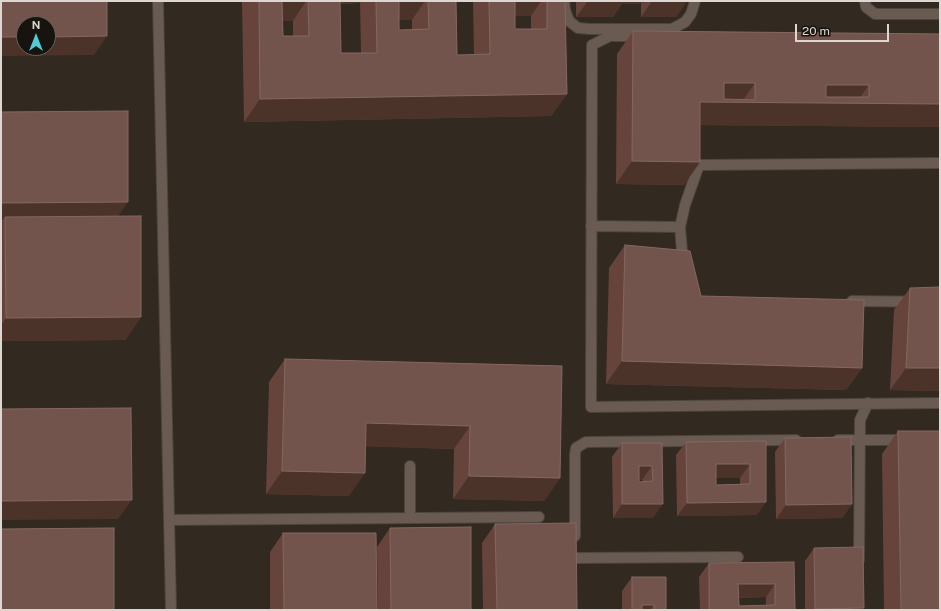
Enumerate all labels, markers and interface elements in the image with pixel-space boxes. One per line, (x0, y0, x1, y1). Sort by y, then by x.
north arrow (16, 16, 56, 56)
scale bar (797, 16, 891, 42)
text: N (32, 19, 40, 31)
text: 20 m (802, 24, 830, 38)

